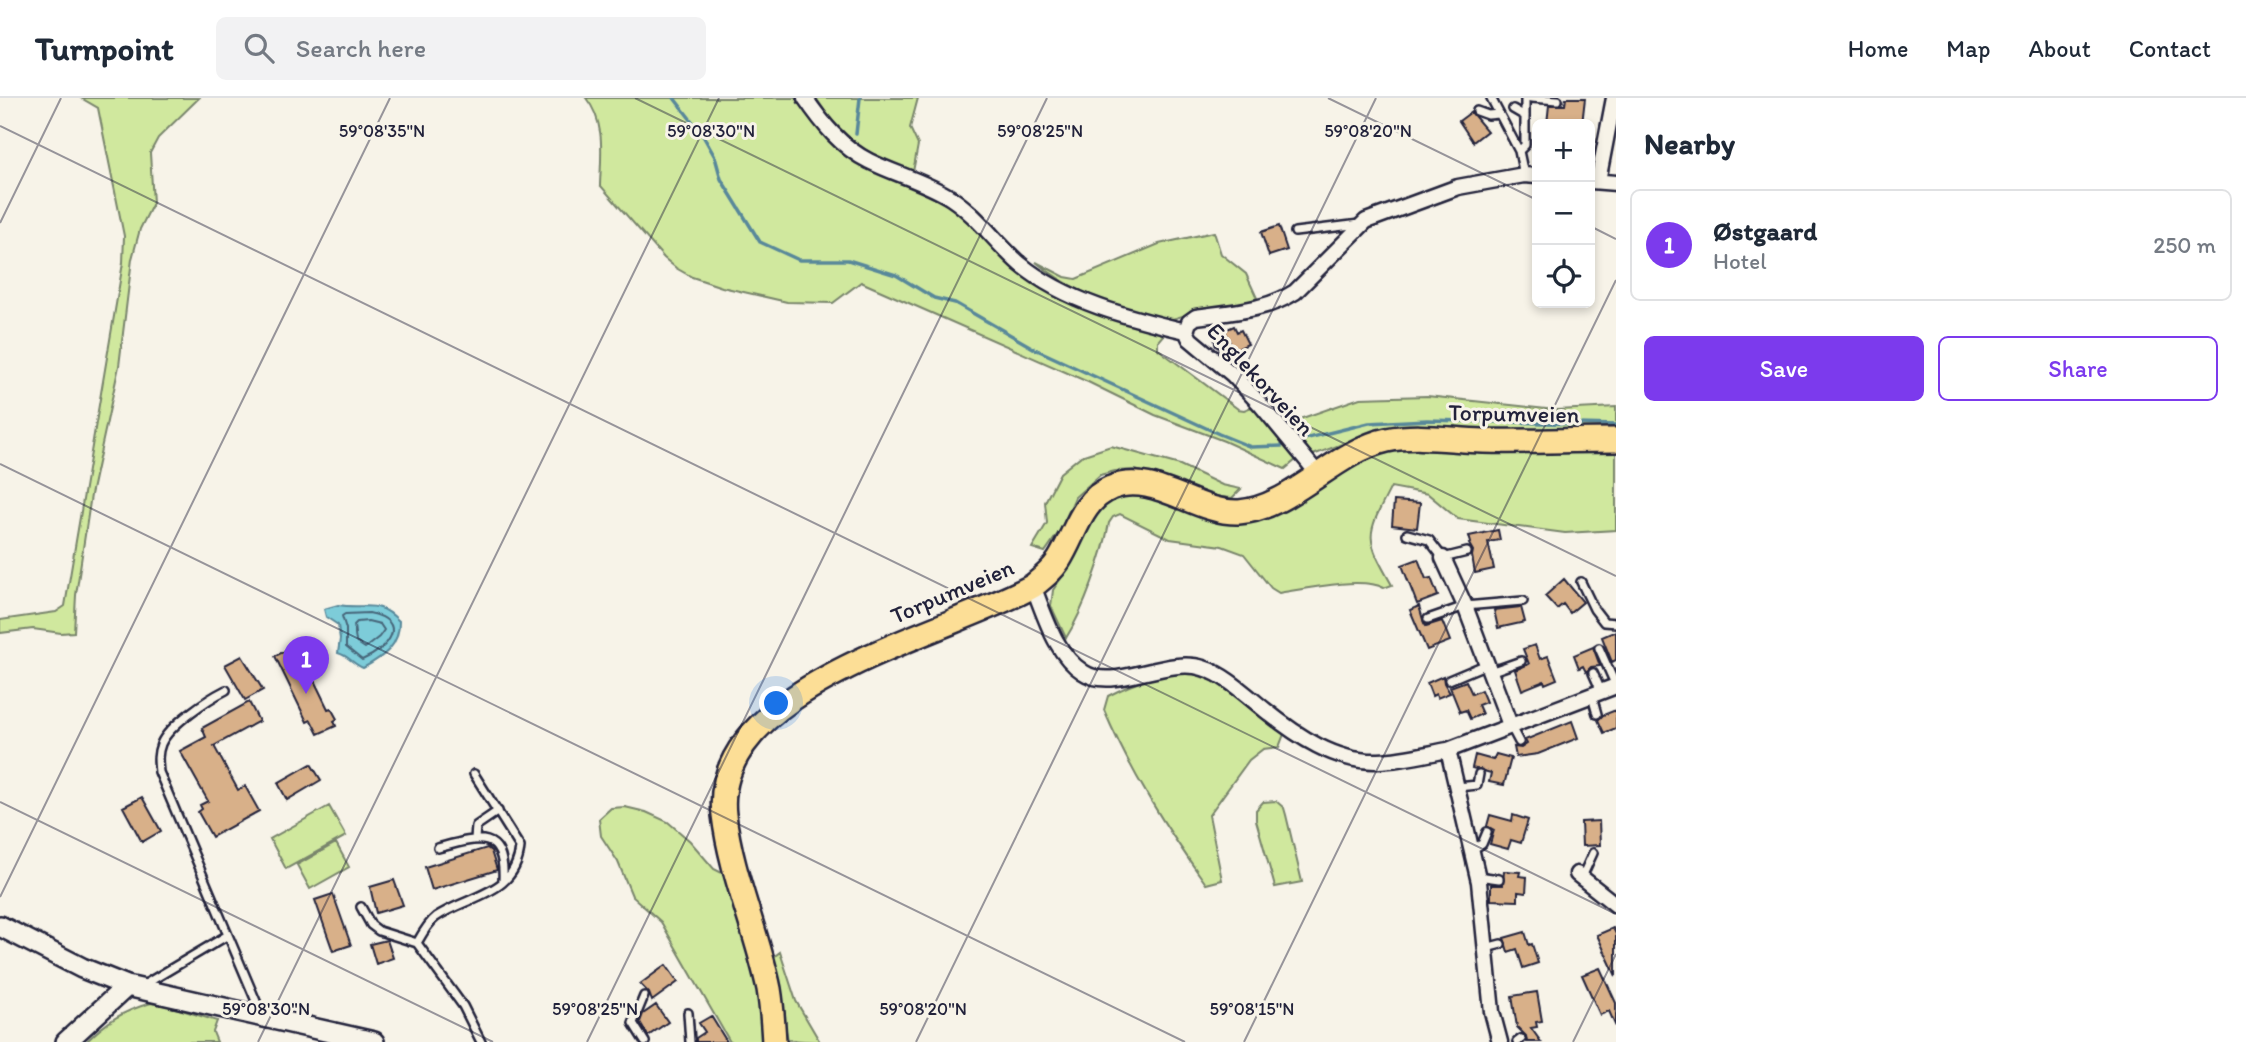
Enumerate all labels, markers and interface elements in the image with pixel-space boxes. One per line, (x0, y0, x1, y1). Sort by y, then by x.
search box (216, 17, 706, 80)
text: Turnpoint (35, 29, 174, 68)
icon: search (240, 29, 278, 67)
text: Search here (296, 32, 426, 64)
text: Home (1848, 34, 1908, 63)
text: Map (1946, 34, 1990, 63)
text: About (2028, 34, 2091, 63)
text: Contact (2129, 34, 2211, 63)
map controls (1532, 119, 1595, 308)
button: + (1532, 119, 1595, 182)
text: 59°08'35"N (339, 120, 425, 142)
text: 59°08'30"N (667, 120, 755, 142)
text: 59°08'25"N (997, 120, 1083, 142)
text: 59°08'20"N (1324, 120, 1412, 142)
text: Nearby (1644, 125, 1735, 162)
button: − (1532, 182, 1595, 245)
text: Østgaard (1713, 215, 1817, 247)
text: 1 (1664, 231, 1674, 259)
text: 250 m (2153, 231, 2216, 259)
button: locate (1532, 245, 1595, 308)
text: Hotel (1713, 247, 1767, 275)
street label: Englekorveien (1201, 316, 1321, 442)
button: Save (1644, 336, 1924, 401)
button: Share (1938, 336, 2218, 401)
street label: Torpumveien (1448, 397, 1580, 429)
street label: Torpumveien (886, 552, 1018, 630)
pin: 1 (283, 636, 329, 694)
your location (759, 686, 793, 720)
text: 59°08'30"N (222, 998, 310, 1020)
text: 59°08'25"N (552, 998, 638, 1020)
text: 59°08'20"N (879, 998, 967, 1020)
text: 59°08'15"N (1210, 998, 1295, 1020)

